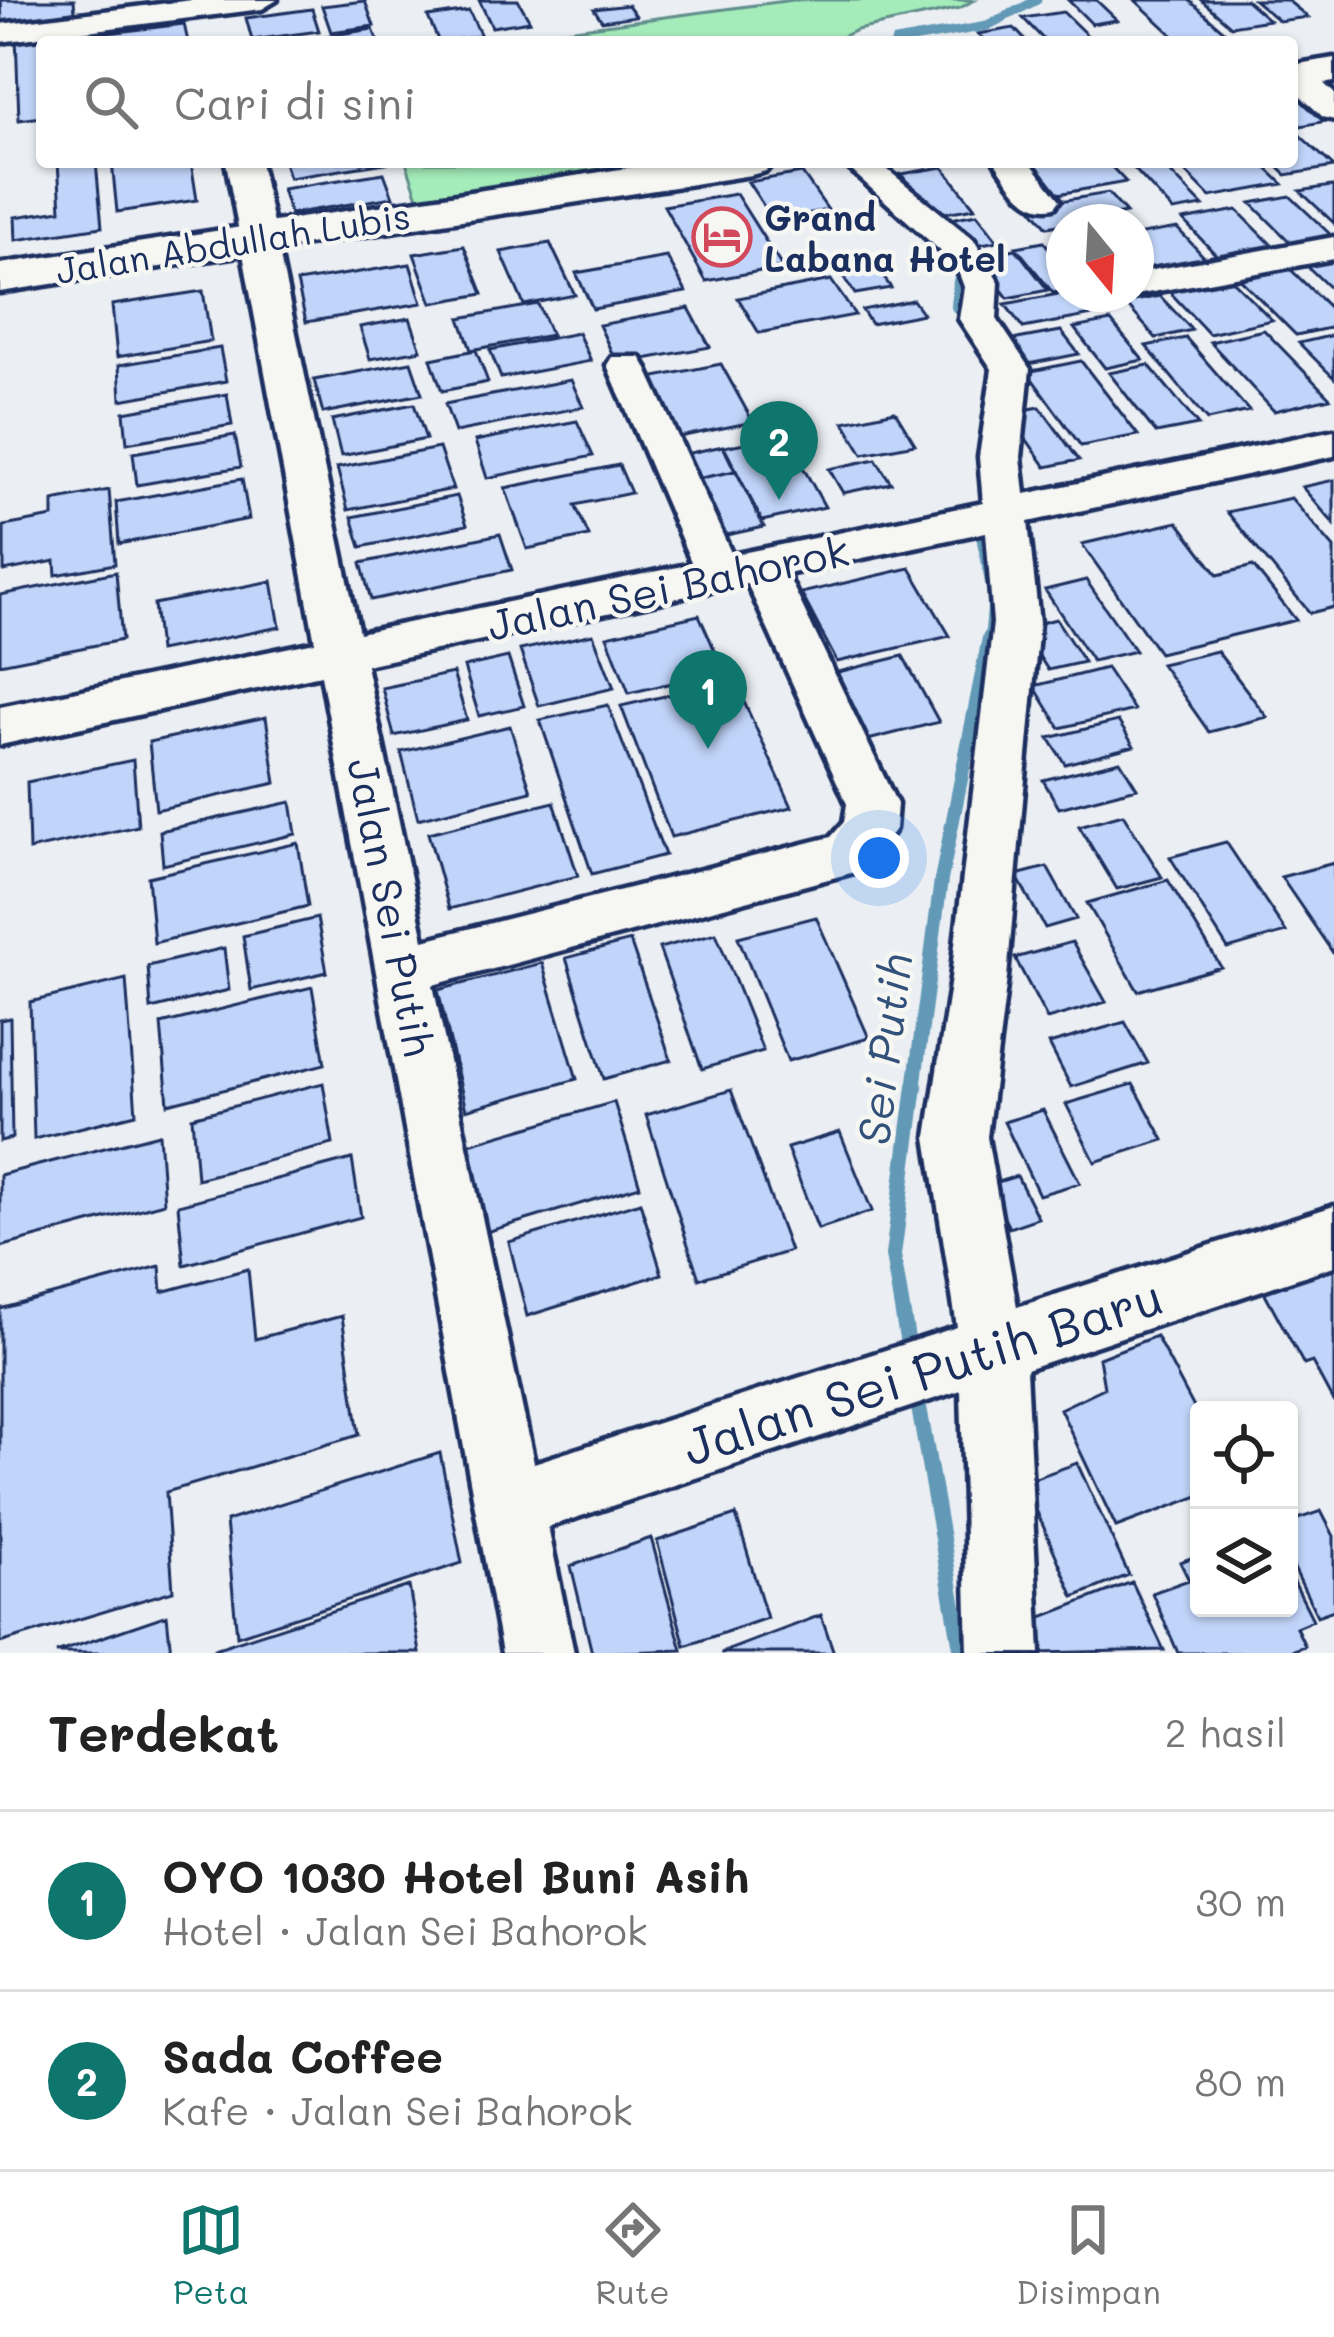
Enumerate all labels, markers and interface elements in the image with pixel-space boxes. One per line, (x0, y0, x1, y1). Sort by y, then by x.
search box (36, 36, 1298, 168)
icon: search (78, 69, 144, 135)
text: Cari di sini (174, 73, 416, 131)
street label: Jalan Abdullah Lubis (53, 191, 413, 293)
place label: Grand Labana Hotel (764, 193, 1006, 281)
north arrow (1046, 204, 1154, 312)
hotel icon: Grand Labana Hotel (691, 206, 753, 268)
pin: 2 (740, 401, 818, 500)
street label: Jalan Sei Bahorok (482, 522, 854, 652)
pin: 1 (669, 650, 747, 749)
street label: Jalan Sei Putih (336, 753, 448, 1061)
your location (849, 828, 909, 888)
water label: Sei Putih (842, 950, 924, 1148)
street label: Jalan Sei Putih Baru (674, 1261, 1170, 1479)
map controls (1190, 1401, 1298, 1617)
button: locate (1190, 1401, 1298, 1509)
button: layers (1190, 1509, 1298, 1617)
text: Terdekat (48, 1698, 279, 1765)
text: 2 hasil (1165, 1706, 1286, 1757)
text: OYO 1030 Hotel Buni Asih (162, 1846, 749, 1904)
text: 1 (78, 1875, 96, 1926)
text: 30 m (1196, 1875, 1286, 1926)
text: Hotel · Jalan Sei Bahorok (162, 1904, 647, 1955)
text: Sada Coffee (162, 2026, 443, 2084)
text: 2 (76, 2055, 98, 2106)
text: 80 m (1195, 2055, 1286, 2106)
text: Kafe · Jalan Sei Bahorok (162, 2084, 633, 2135)
tab: Peta (173, 2197, 249, 2312)
tab: Rute (596, 2197, 670, 2312)
tab: Disimpan (1016, 2197, 1161, 2312)

